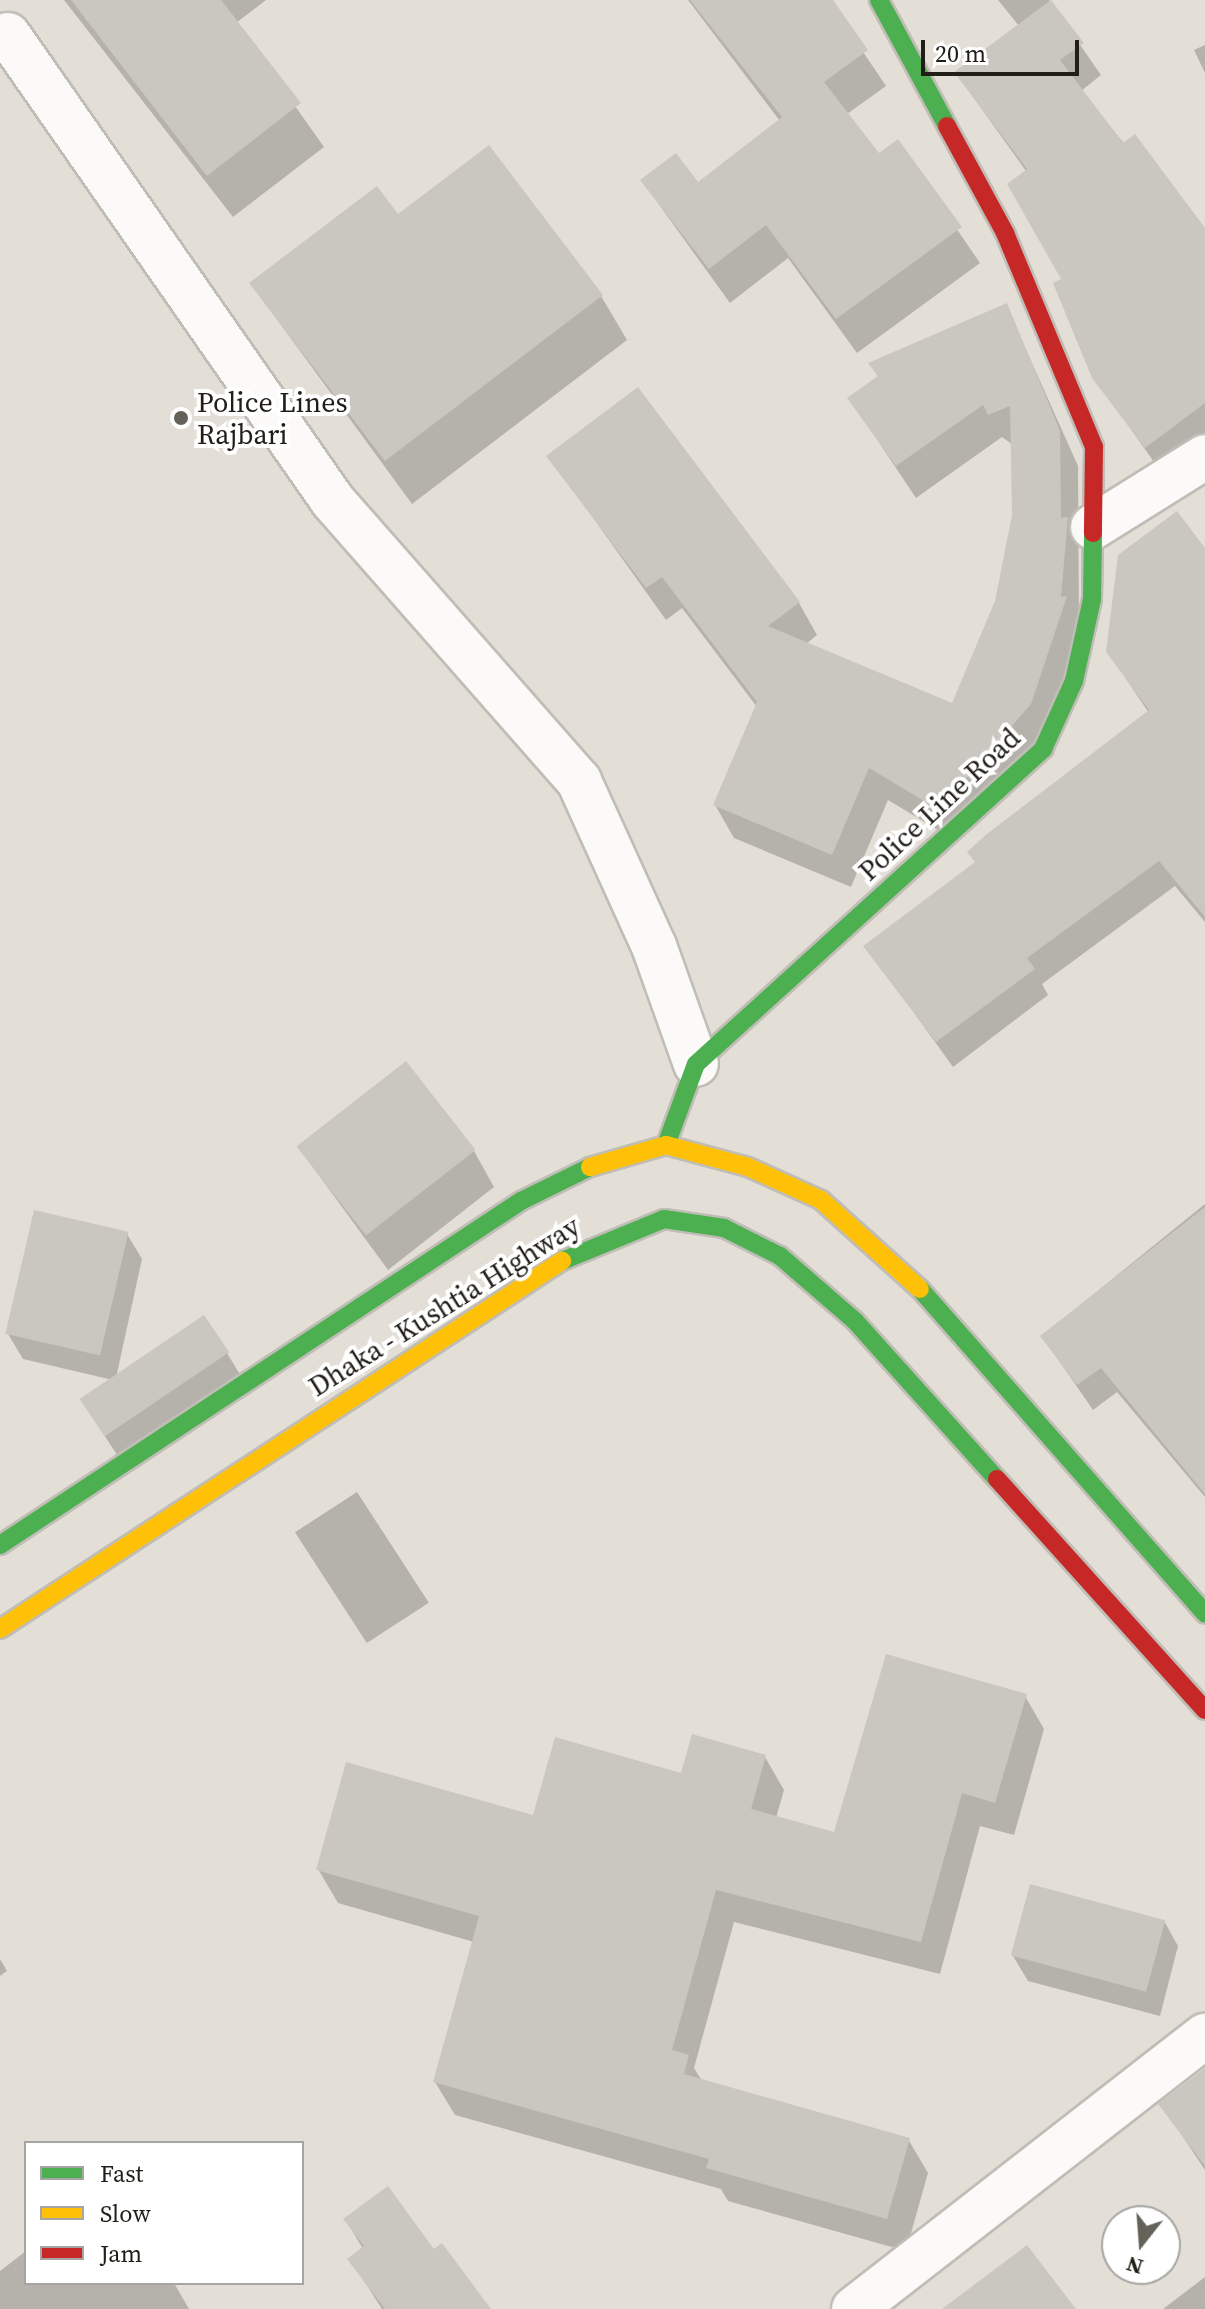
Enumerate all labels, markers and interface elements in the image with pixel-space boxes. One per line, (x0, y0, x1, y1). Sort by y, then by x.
scale bar (925, 24, 1083, 74)
text: 20 m (935, 37, 986, 70)
place label: Police Lines Rajbari (197, 385, 348, 451)
marker: Police Lines Rajbari (172, 409, 190, 427)
street label: Police Line Road (851, 721, 1027, 887)
street label: Dhaka - Kushtia Highway (302, 1209, 586, 1403)
legend (24, 2141, 304, 2285)
text: Fast (100, 2157, 143, 2190)
text: Slow (100, 2197, 151, 2230)
north arrow (1101, 2205, 1181, 2285)
text: Jam (100, 2237, 142, 2270)
text: N (1123, 2249, 1147, 2283)

